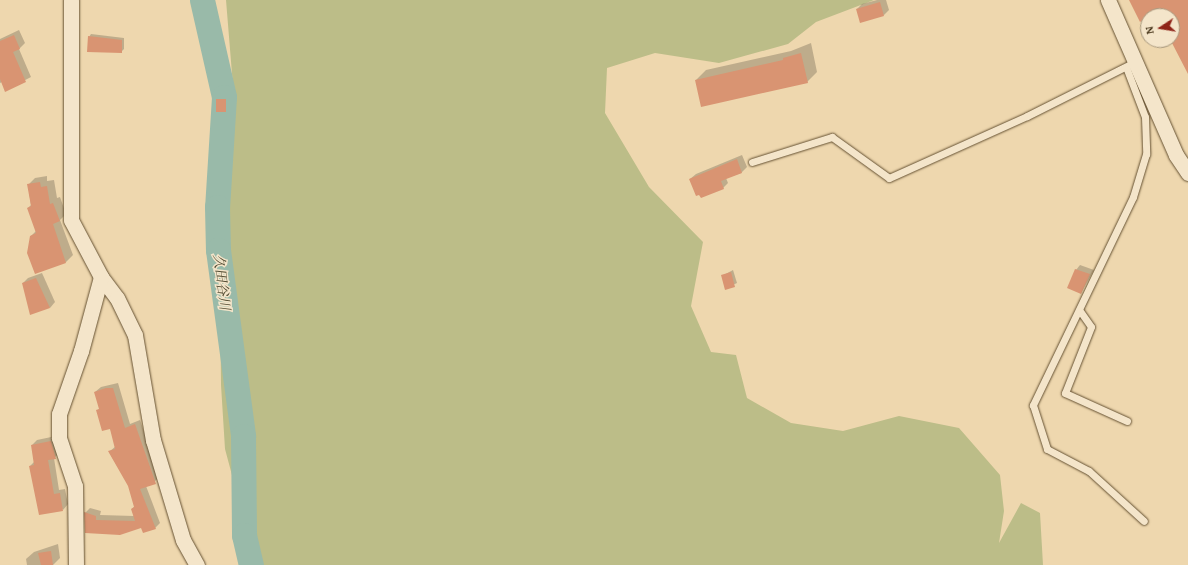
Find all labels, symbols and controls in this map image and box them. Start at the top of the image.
north arrow [1140,8,1180,48]
text: N [1141,25,1158,36]
water label: 久田谷川 [210,253,234,311]

